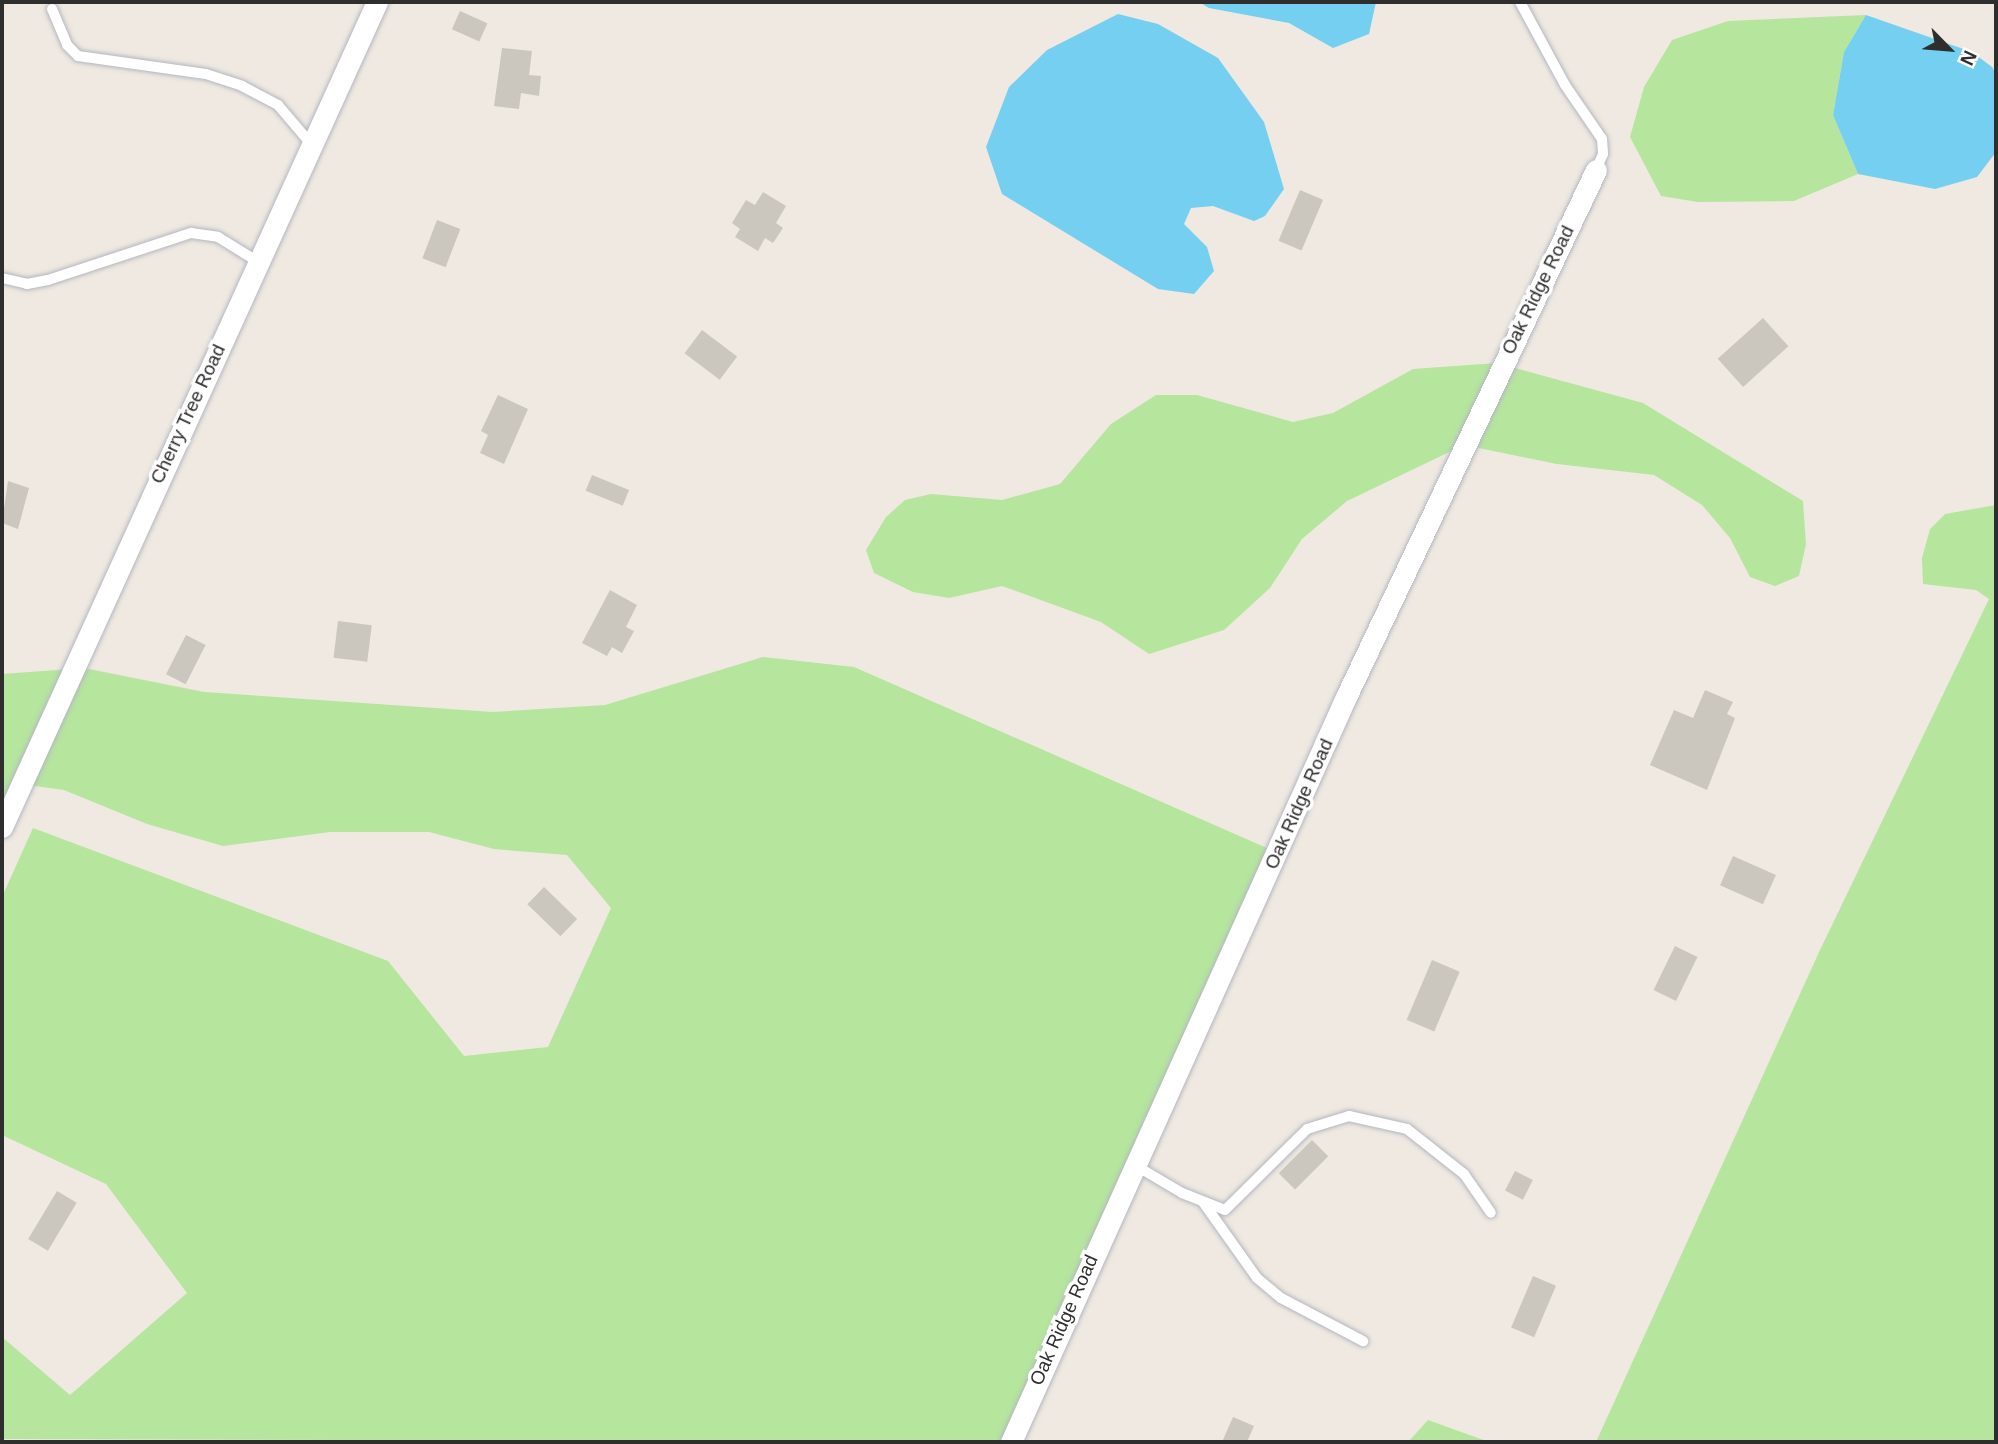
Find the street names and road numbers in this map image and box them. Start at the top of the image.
street label: Oak Ridge Road [1497,222,1579,358]
street label: Cherry Tree Road [146,341,230,487]
street label: Oak Ridge Road [1260,735,1338,873]
street label: Oak Ridge Road [1025,1251,1103,1389]

